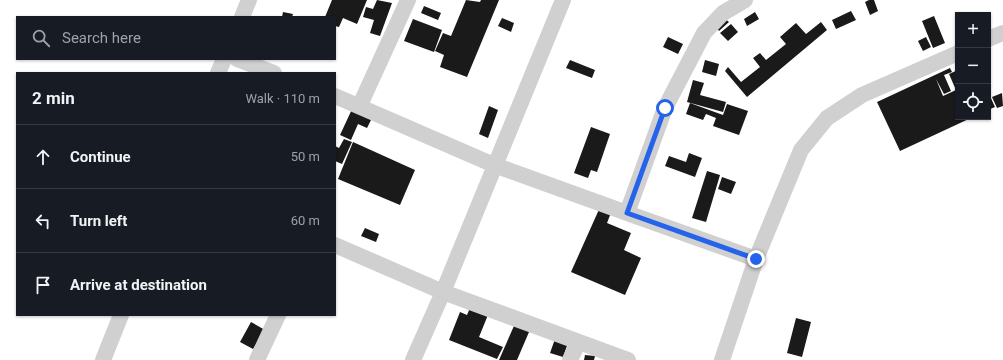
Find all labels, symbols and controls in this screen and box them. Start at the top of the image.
map controls [955,12,991,120]
button: + [955,12,991,48]
search box [16,16,336,60]
icon: search [30,27,52,49]
text: Search here [62,29,141,47]
button: − [955,48,991,84]
button: locate [955,84,991,120]
text: 2 min [32,88,75,108]
text: Walk · 110 m [245,91,320,106]
route start [656,99,674,117]
icon: ahead [32,146,54,168]
text: Continue [70,148,131,166]
text: 50 m [291,149,320,164]
icon: left [32,210,54,232]
text: Turn left [70,212,127,230]
text: 60 m [291,213,320,228]
route end [747,250,765,268]
icon: arrive [32,274,54,296]
text: Arrive at destination [70,276,207,294]

